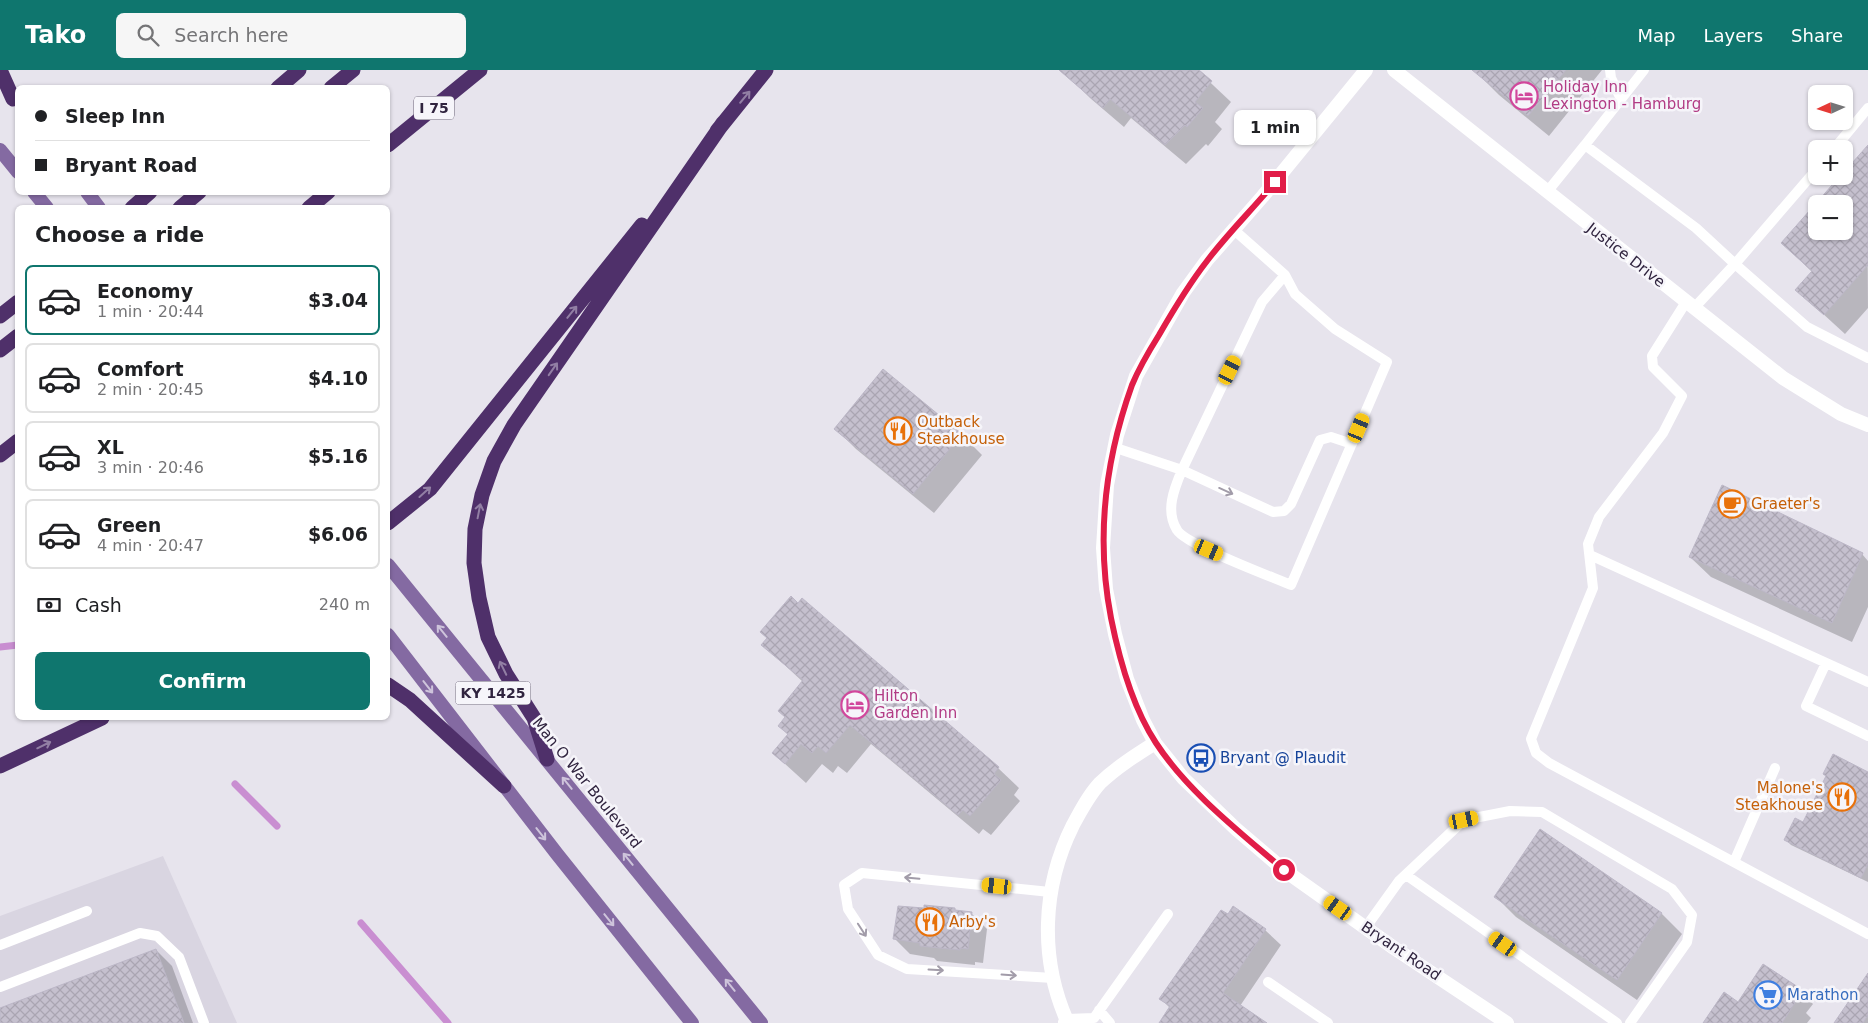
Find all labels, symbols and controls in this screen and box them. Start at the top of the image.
search box [116,13,466,58]
text: Tako [25,21,86,49]
icon: search [134,21,162,49]
text: Search here [174,24,288,46]
text: Map [1637,25,1675,46]
text: Layers [1703,25,1763,46]
text: Share [1791,25,1843,46]
place label: Holiday Inn Lexington - Hamburg [1543,78,1701,113]
hotel icon: Holiday Inn Lexington - Hamburg [1509,81,1539,111]
north arrow [1808,85,1852,130]
map controls [1808,85,1853,240]
one-way arrow [740,91,751,104]
road number: I 75 [414,96,454,119]
text: Sleep Inn [65,105,165,127]
callout: 1 min [1234,109,1316,144]
text: 1 min [1250,118,1300,137]
button: + [1808,140,1853,185]
text: Bryant Road [65,154,197,176]
route end [1264,171,1286,193]
button: − [1808,195,1853,240]
street label: Justice Drive [1583,218,1669,291]
text: Choose a ride [35,222,204,247]
icon: car [37,278,82,323]
text: Economy [97,280,193,302]
text: $3.04 [308,289,368,311]
text: 1 min · 20:44 [97,302,204,321]
one-way arrow [566,306,577,319]
car [1216,353,1243,387]
icon: car [37,356,82,401]
text: Comfort [97,358,184,380]
one-way arrow [548,362,558,376]
text: $4.10 [308,367,368,389]
text: 2 min · 20:45 [97,380,204,399]
car [1346,411,1371,445]
place label: Outback Steakhouse [917,413,1005,448]
restaurant icon: Outback Steakhouse [883,416,913,446]
icon: car [37,434,82,479]
text: XL [97,436,124,458]
text: $5.16 [308,445,368,467]
text: 3 min · 20:46 [97,458,204,477]
one-way arrow [1218,486,1233,496]
one-way arrow [419,487,432,498]
cafe icon: Graeter's [1717,489,1747,519]
place label: Graeter's [1751,495,1821,513]
one-way arrow [474,503,484,519]
icon: car [37,512,82,557]
text: Green [97,514,161,536]
text: $6.06 [308,523,368,545]
text: 4 min · 20:47 [97,536,204,555]
car [1192,537,1225,563]
icon: cash [35,591,63,619]
text: Cash [75,594,122,616]
text: 240 m [319,595,370,614]
one-way arrow [436,624,447,637]
button: Confirm [35,652,370,710]
one-way arrow [498,661,508,676]
one-way arrow [423,680,433,694]
road number: KY 1425 [456,682,530,704]
place label: Hilton Garden Inn [874,687,957,722]
hotel icon: Hilton Garden Inn [840,690,870,720]
street label: Man O War Boulevard [529,714,645,852]
one-way arrow [36,740,51,749]
bus stop icon: Bryant @ Plaudit [1186,743,1216,773]
place label: Bryant @ Plaudit [1220,749,1346,767]
one-way arrow [561,777,572,790]
place label: Malone's Steakhouse [1735,779,1823,814]
restaurant icon: Malone's Steakhouse [1827,782,1857,812]
car [1447,810,1480,830]
one-way arrow [536,827,546,841]
one-way arrow [622,853,633,866]
route start [1273,859,1295,881]
one-way arrow [905,873,921,882]
car [981,877,1012,895]
car [1321,893,1354,923]
restaurant icon: Arby's [915,907,945,937]
one-way arrow [603,913,614,926]
place label: Arby's [949,913,996,931]
street label: Bryant Road [1358,918,1444,984]
one-way arrow [857,922,867,936]
car [1486,929,1519,959]
one-way arrow [928,966,944,975]
one-way arrow [1001,970,1017,980]
one-way arrow [725,979,736,992]
supermarket icon: Marathon [1753,980,1783,1010]
place label: Marathon [1787,986,1859,1004]

